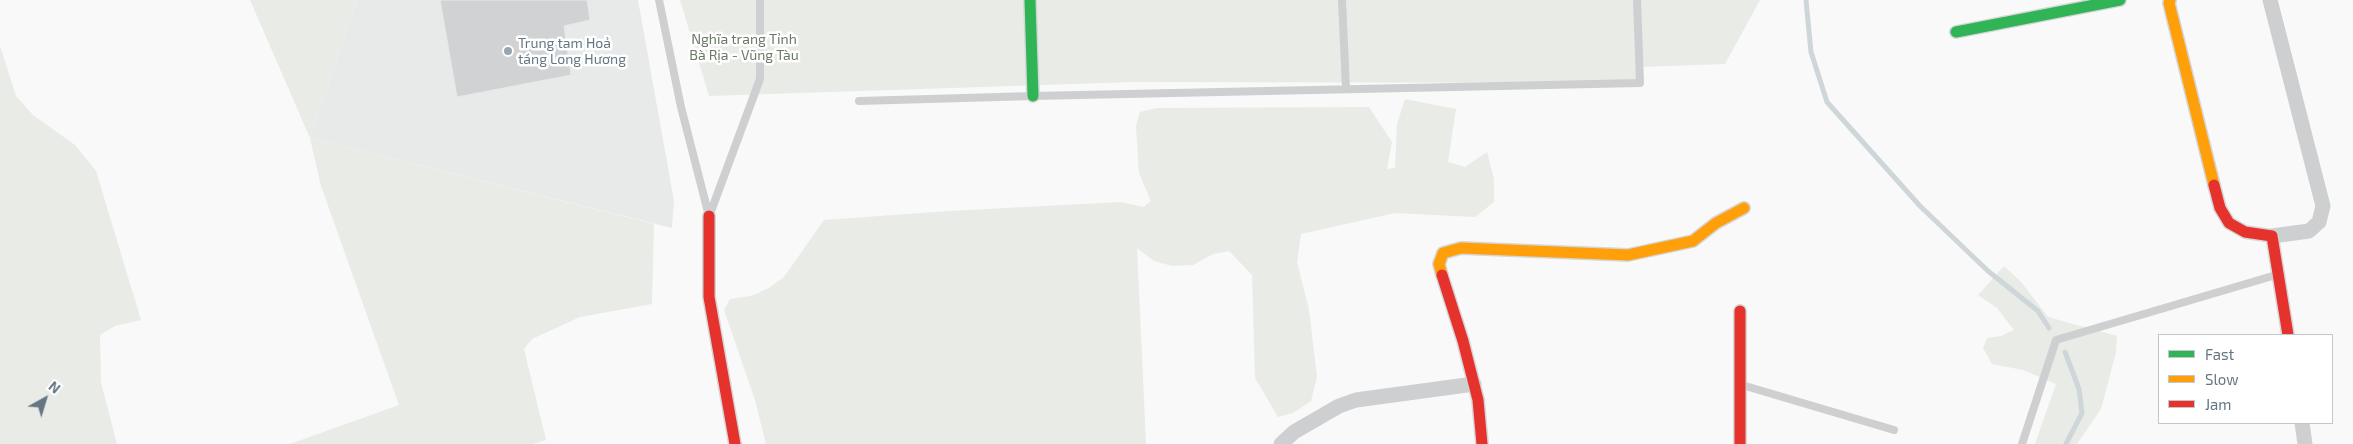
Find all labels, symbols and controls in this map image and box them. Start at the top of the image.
park label: Nghĩa trang Tỉnh Bà Rịa - Vũng Tàu [689,31,799,64]
place label: Trung tam Hoả táng Long Hương [518,35,626,68]
marker: Trung tam Hoả táng Long Hương [502,45,514,57]
legend [2158,334,2333,424]
text: Fast [2205,345,2234,363]
text: Slow [2205,370,2239,388]
north arrow [20,374,70,424]
text: N [45,377,64,397]
text: Jam [2205,395,2231,413]

